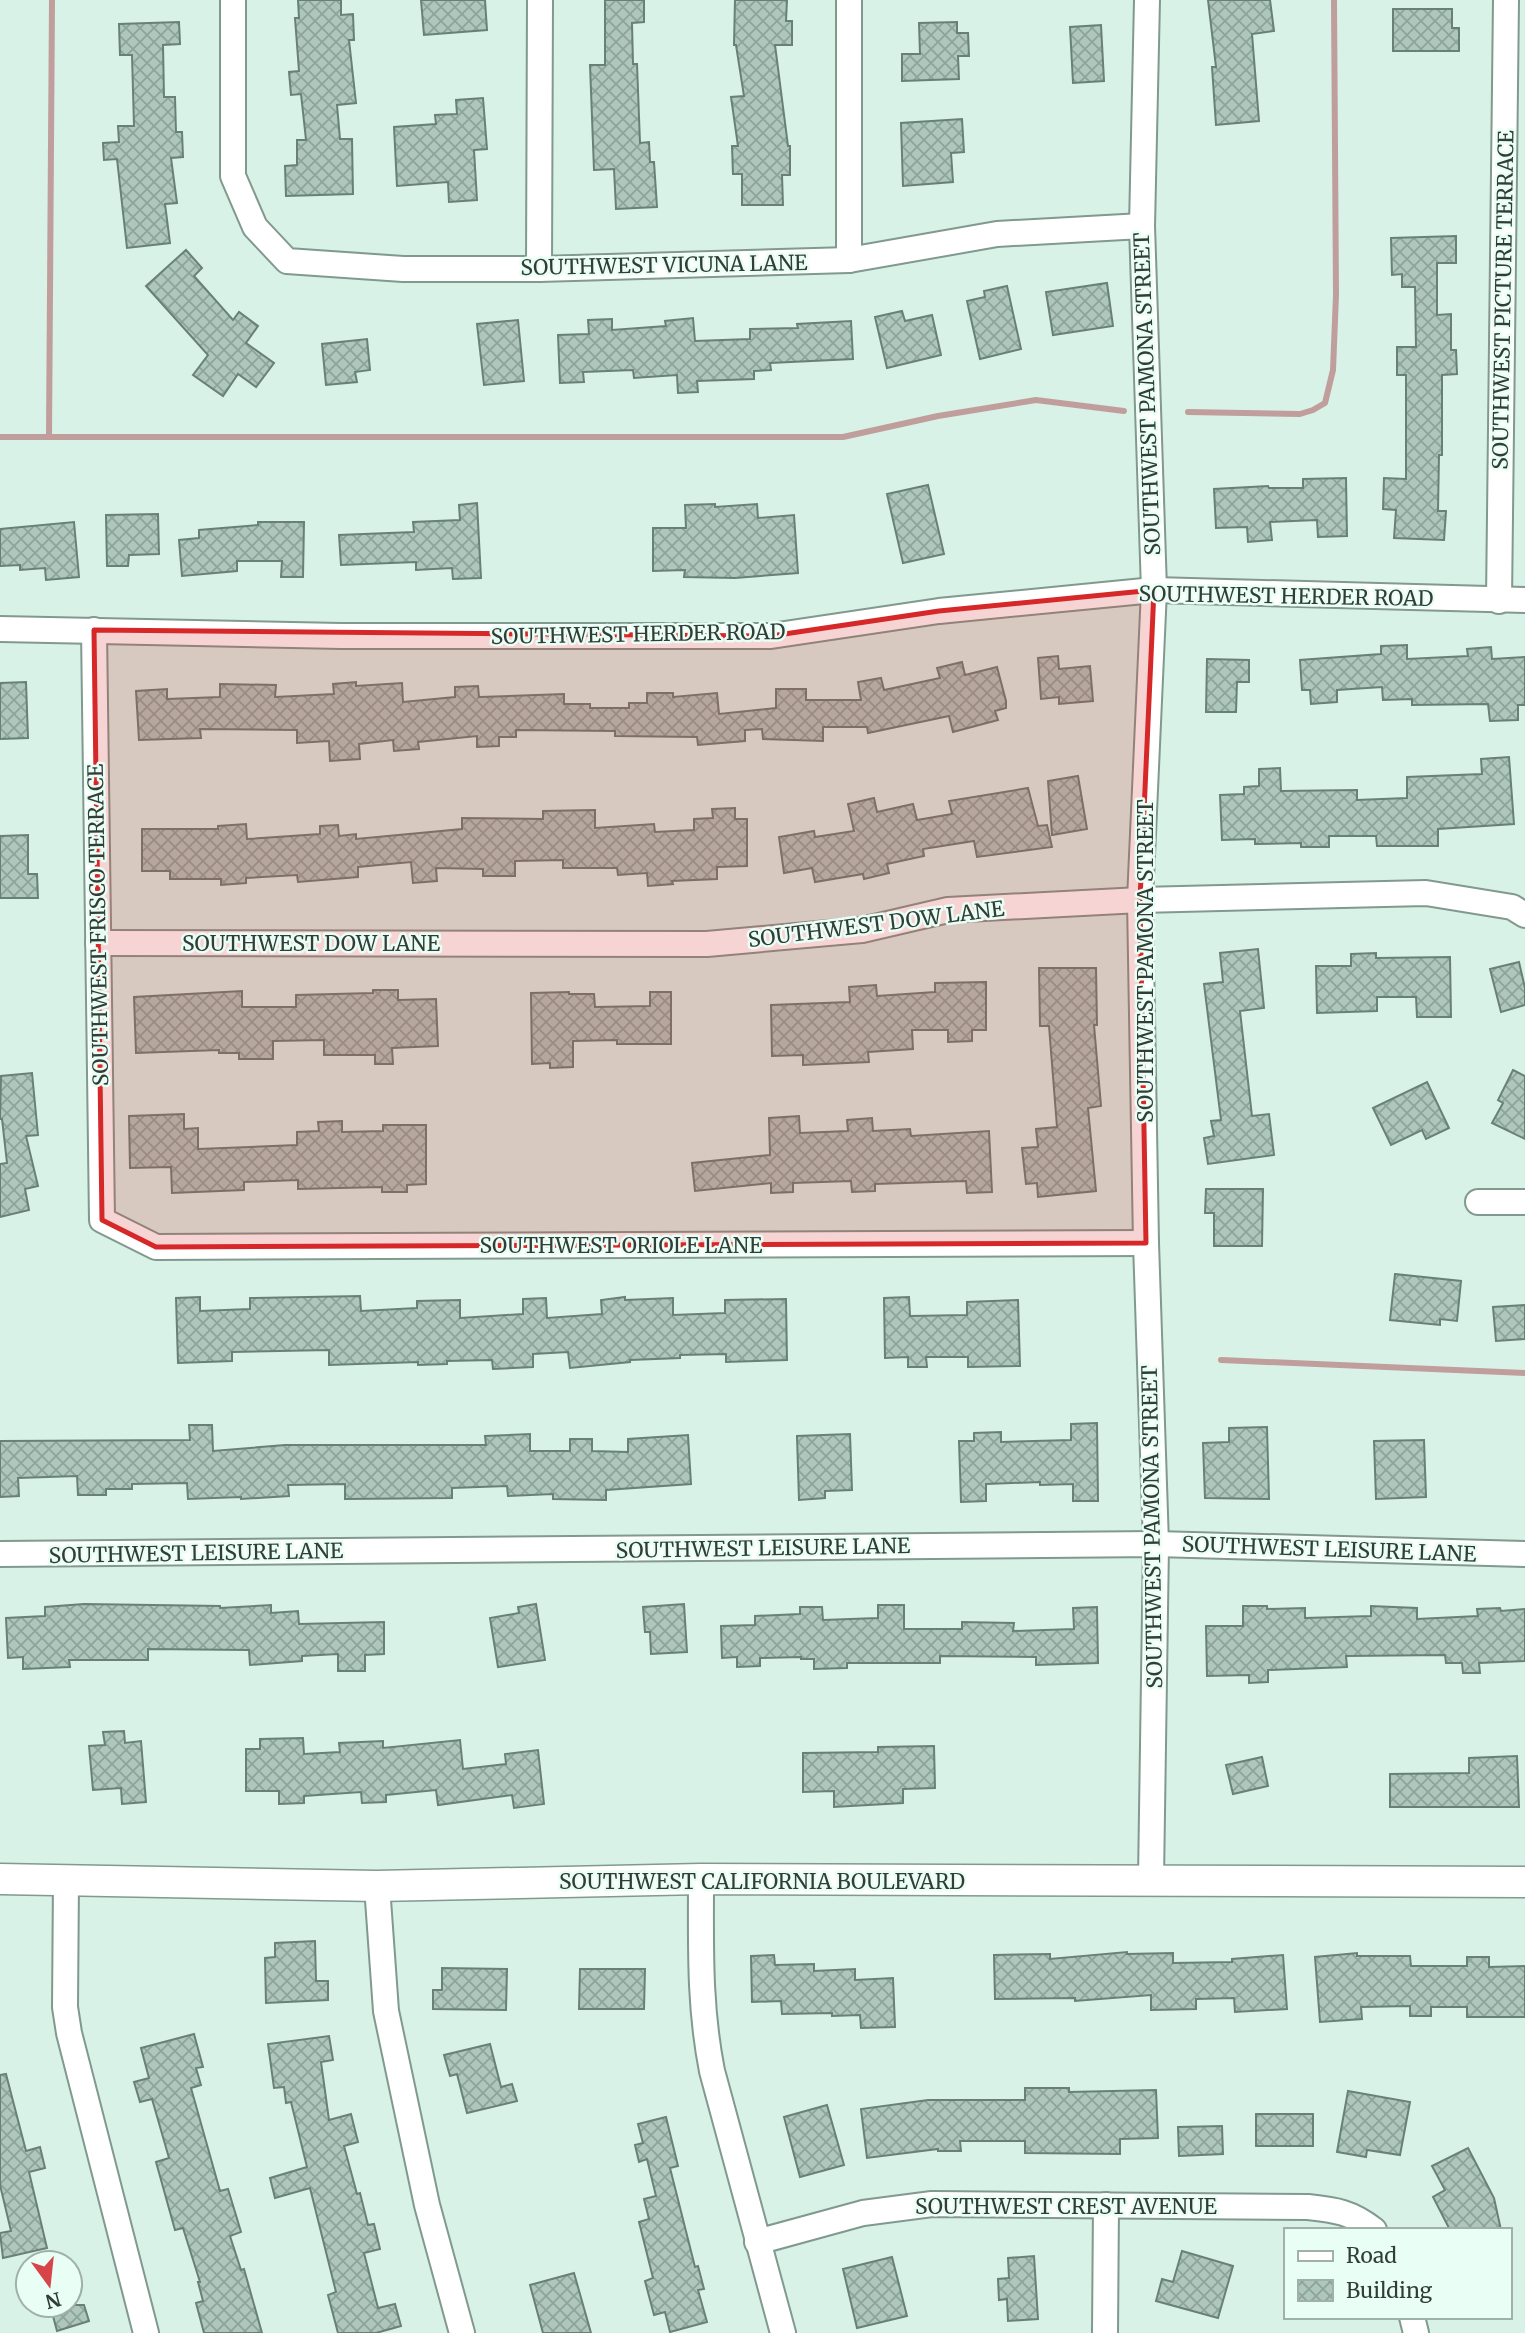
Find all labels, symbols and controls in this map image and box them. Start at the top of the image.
street label: SOUTHWEST PICTURE TERRACE [1487,129,1519,470]
street label: SOUTHWEST PAMONA STREET [1128,232,1166,556]
street label: SOUTHWEST VICUNA LANE [520,249,808,281]
street label: SOUTHWEST HERDER ROAD [1138,580,1434,612]
street label: SOUTHWEST HERDER ROAD [490,618,786,650]
street label: SOUTHWEST FRISCO TERRACE [82,763,114,1086]
street label: SOUTHWEST PAMONA STREET [1132,799,1159,1123]
street label: SOUTHWEST DOW LANE [746,895,1006,953]
street label: SOUTHWEST DOW LANE [182,930,441,957]
street label: SOUTHWEST ORIOLE LANE [480,1232,763,1259]
street label: SOUTHWEST PAMONA STREET [1136,1365,1168,1689]
street label: SOUTHWEST LEISURE LANE [1181,1530,1477,1568]
street label: SOUTHWEST LEISURE LANE [615,1532,911,1564]
street label: SOUTHWEST LEISURE LANE [48,1537,344,1569]
street label: SOUTHWEST CALIFORNIA BOULEVARD [559,1868,965,1895]
street label: SOUTHWEST CREST AVENUE [915,2193,1218,2220]
legend [1284,2228,1511,2319]
text: Road [1346,2242,1397,2269]
north arrow [14,2249,84,2319]
text: Building [1346,2277,1433,2304]
text: N [43,2287,64,2314]

